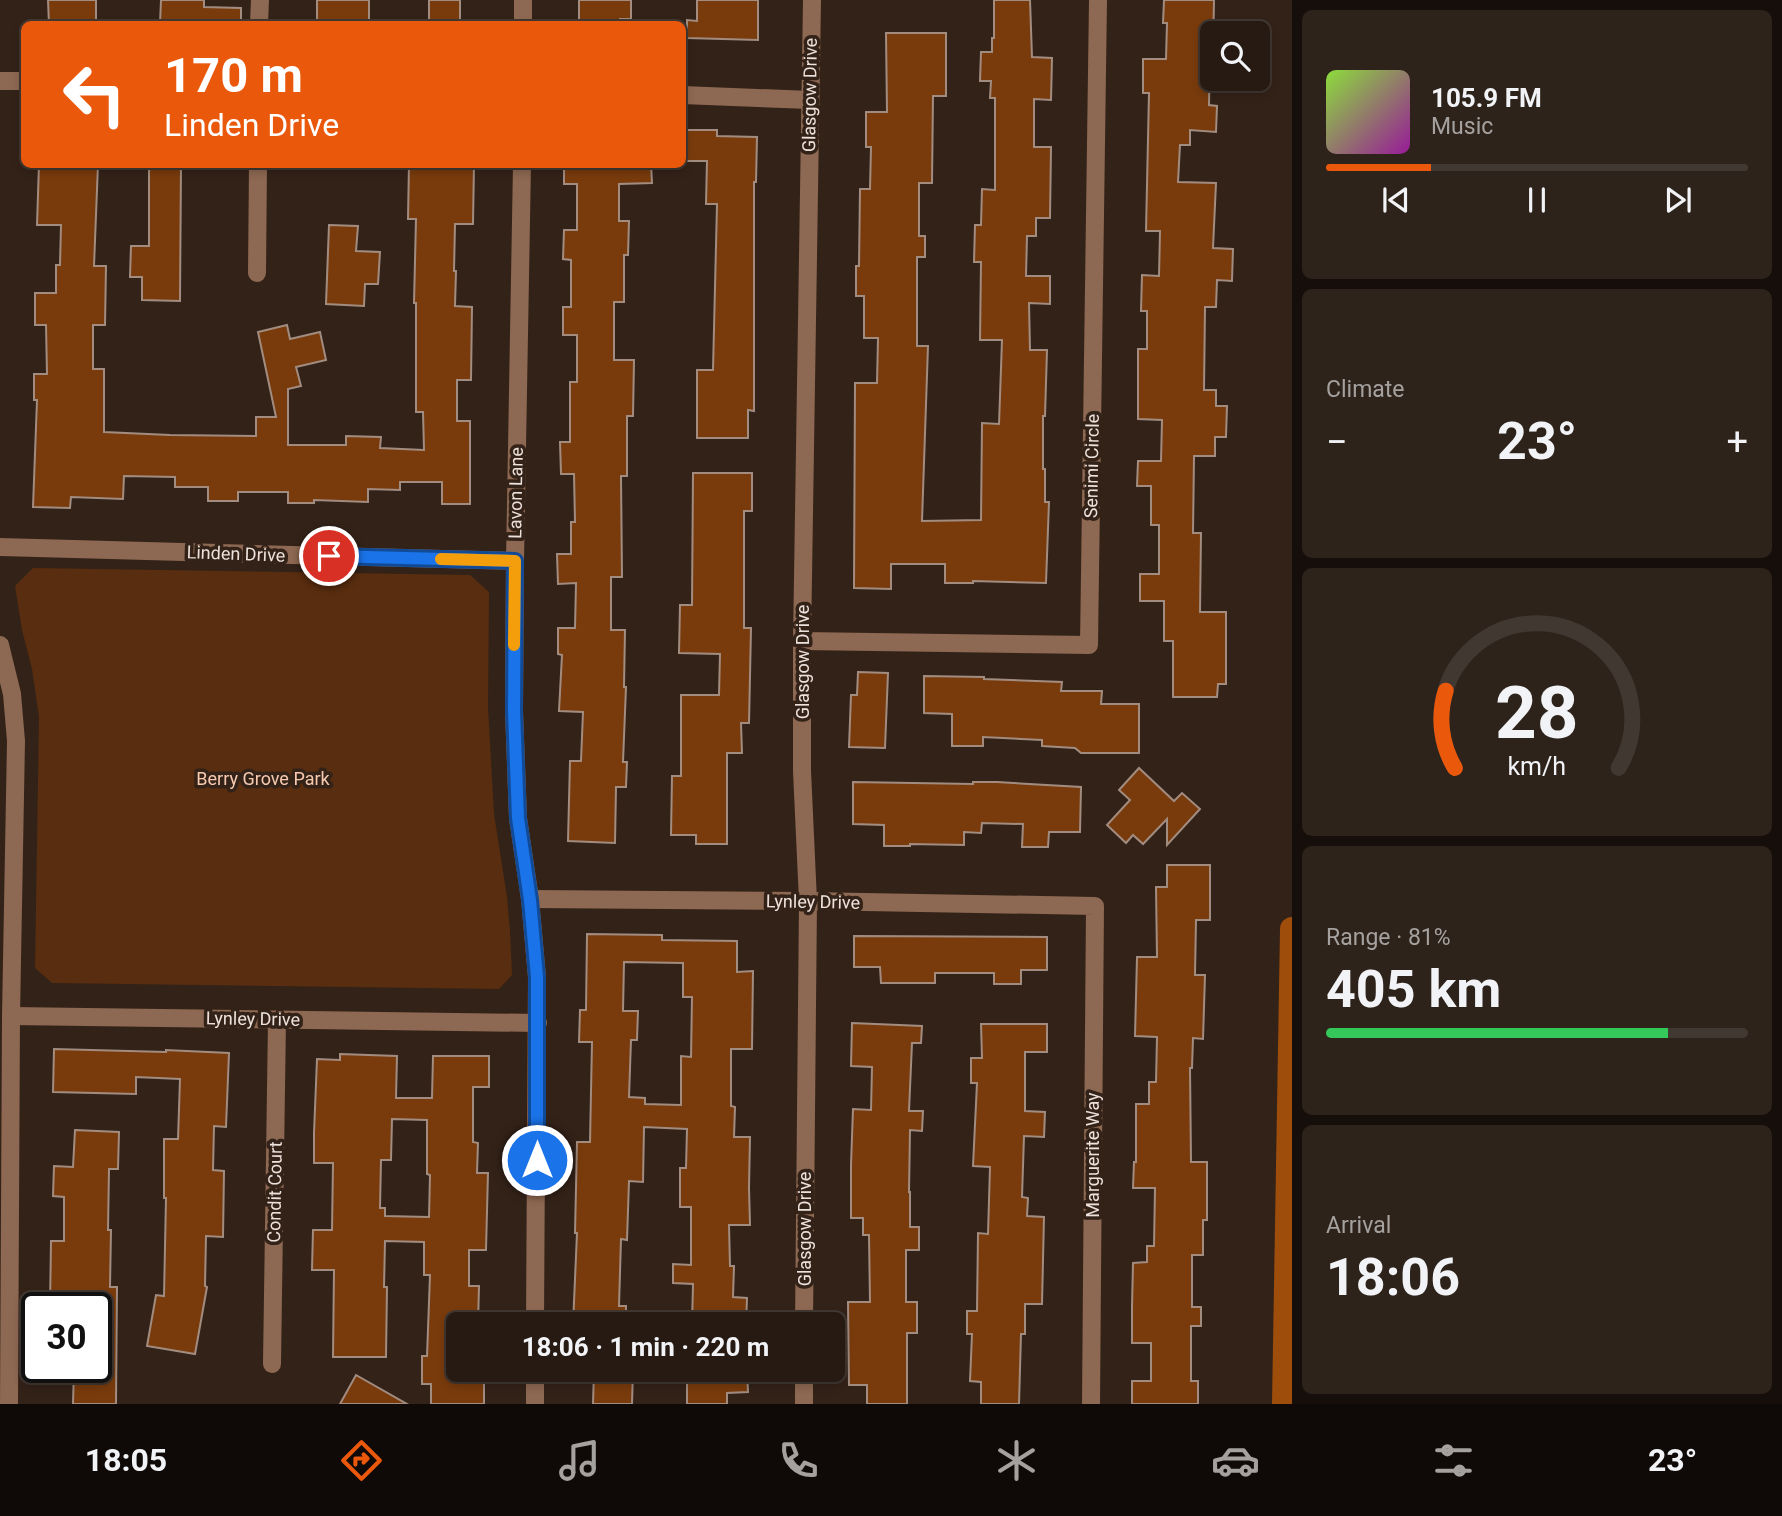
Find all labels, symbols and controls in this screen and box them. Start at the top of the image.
map controls [1200,21,1270,91]
button: search [1200,21,1270,91]
street label: Glasgow Drive [798,38,821,152]
text: 170 m [164,47,303,104]
icon: left [49,49,140,140]
text: 105.9 FM [1431,83,1542,113]
text: Linden Drive [164,106,339,144]
text: Music [1431,113,1493,140]
icon: previous [1377,181,1415,219]
icon: pause [1518,181,1556,219]
icon: next [1659,181,1697,219]
text: Climate [1326,376,1405,403]
text: 23° [1497,411,1577,472]
street label: Senimi Circle [1080,414,1103,518]
text: − [1326,420,1348,464]
text: + [1726,420,1748,464]
street label: Lavon Lane [504,447,527,539]
pin [299,526,359,586]
icon: arrive [310,537,348,575]
street label: Linden Drive [186,541,286,566]
street label: Glasgow Drive [792,605,813,719]
text: 28 [1495,670,1579,756]
text: km/h [1508,752,1566,781]
park label: Berry Grove Park [196,768,331,789]
street label: Lynley Drive [766,890,860,913]
text: Range · 81% [1326,924,1451,951]
text: 405 km [1326,959,1501,1020]
street label: Lynley Drive [206,1007,300,1030]
street label: Marguerite Way [1082,1092,1103,1218]
position arrow [500,1123,574,1197]
street label: Condit Court [263,1141,286,1243]
street label: Glasgow Drive [794,1172,815,1286]
text: Arrival [1326,1212,1391,1239]
text: 18:06 [1326,1247,1460,1308]
speed limit sign: 30 [21,1292,112,1383]
text: 18:06 · 1 min · 220 m [522,1332,769,1362]
icon: directions [337,1436,386,1485]
icon: music [555,1436,604,1485]
icon: phone [774,1436,823,1485]
icon: climate [992,1436,1041,1485]
icon: car [1211,1436,1260,1485]
icon: filters [1429,1436,1478,1485]
text: 18:05 [85,1441,167,1479]
text: 23° [1648,1441,1697,1479]

